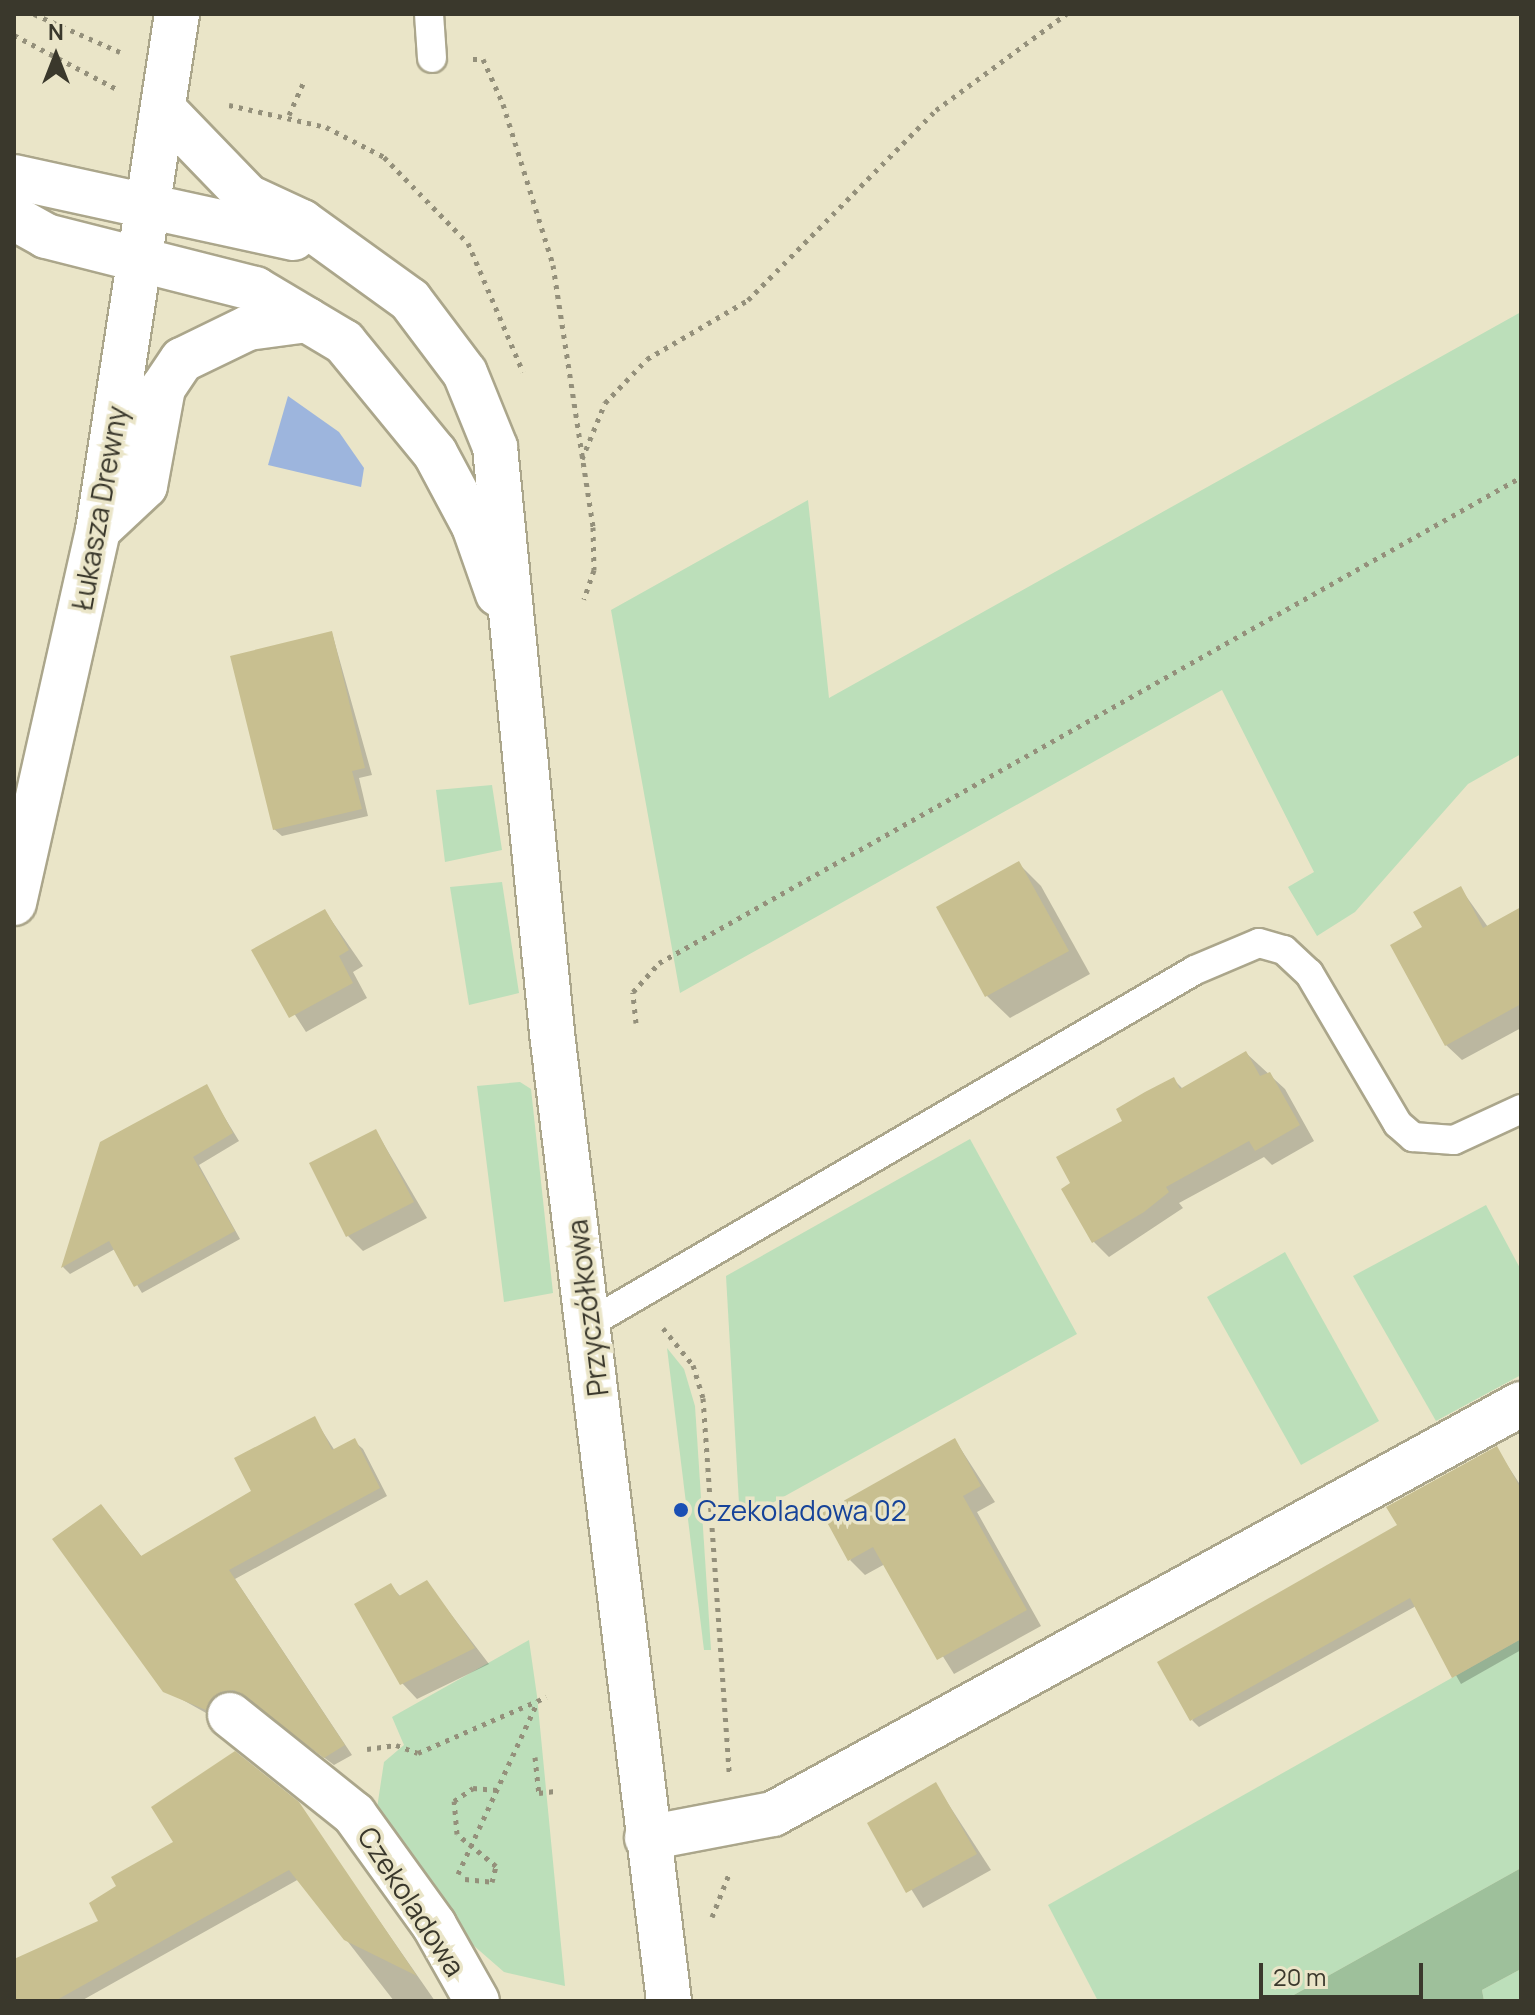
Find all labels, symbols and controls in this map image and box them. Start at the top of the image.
north arrow [16,16,96,96]
text: N [48,17,64,47]
street label: Łukasza Drewny [64,403,134,613]
street label: Przyczółkowa [559,1218,615,1398]
place label: Czekoladowa 02 [697,1493,907,1527]
marker: Czekoladowa 02 [672,1501,690,1519]
street label: Czekoladowa [351,1820,473,1982]
scale bar [1263,1947,1427,1997]
text: 20 m [1273,1960,1326,1993]

